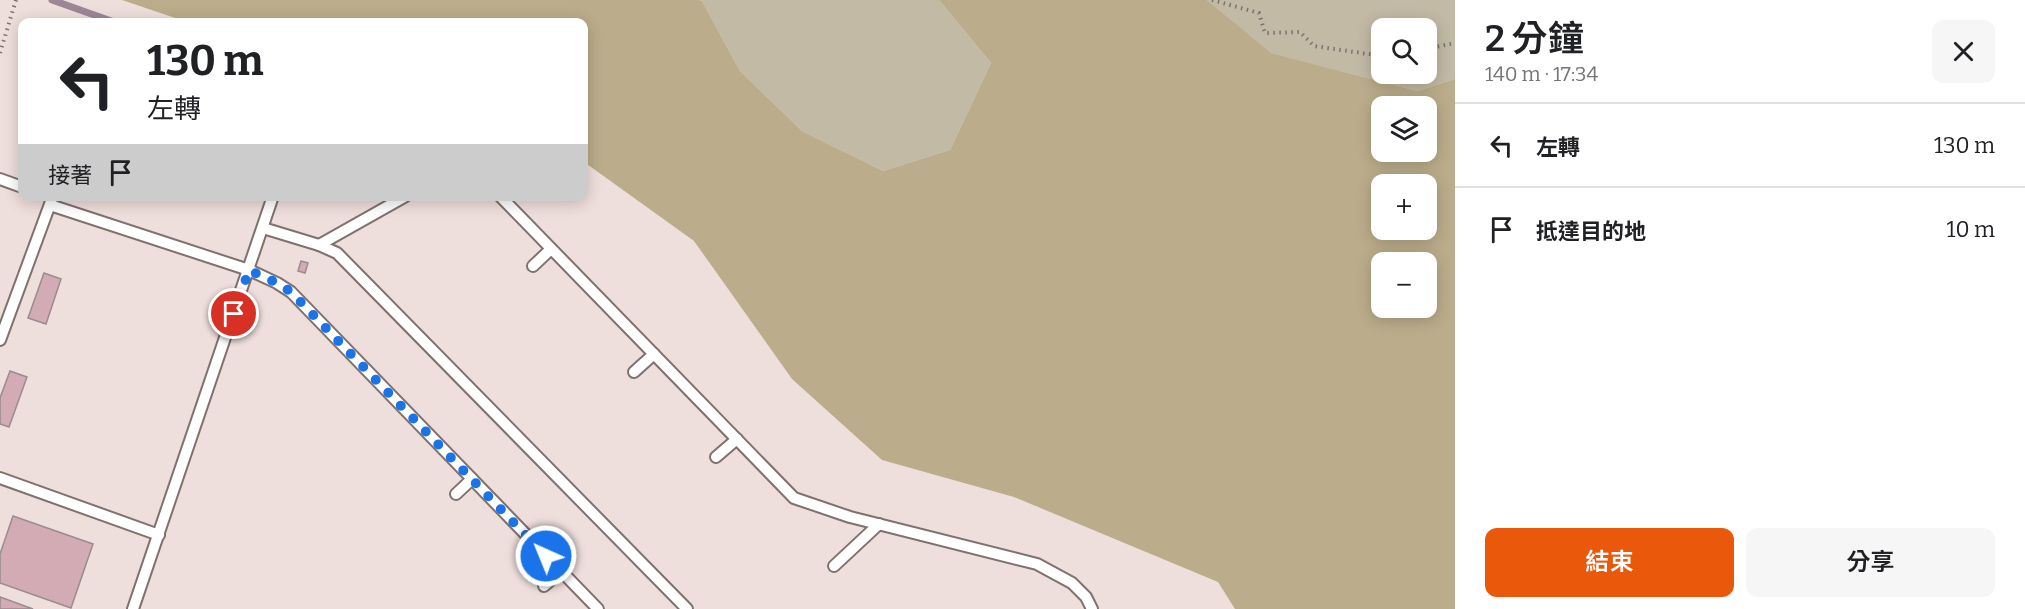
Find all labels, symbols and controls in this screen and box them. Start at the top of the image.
text: 2 分鐘 [1485,17,1584,61]
map controls [1371,18,1437,318]
button: search [1371,18,1437,84]
button: close [1932,20,1995,83]
text: 130 m [147,36,264,86]
icon: left [48,42,126,120]
text: 140 m · 17:34 [1485,62,1598,86]
text: 左轉 [147,93,201,125]
button: layers [1371,96,1437,162]
icon: left [1485,129,1518,162]
text: 130 m [1934,132,1995,159]
text: 左轉 [1536,134,1580,161]
icon: arrive [104,156,137,189]
text: 接著 [48,162,92,189]
button: + [1371,174,1437,240]
icon: arrive [1485,213,1518,246]
text: 10 m [1947,216,1995,243]
text: 抵達目的地 [1536,218,1646,245]
button: − [1371,252,1437,318]
pin [208,288,259,339]
icon: arrive [217,297,250,330]
position arrow [514,524,578,588]
button: 結束 [1485,528,1734,597]
button: 分享 [1746,528,1995,597]

